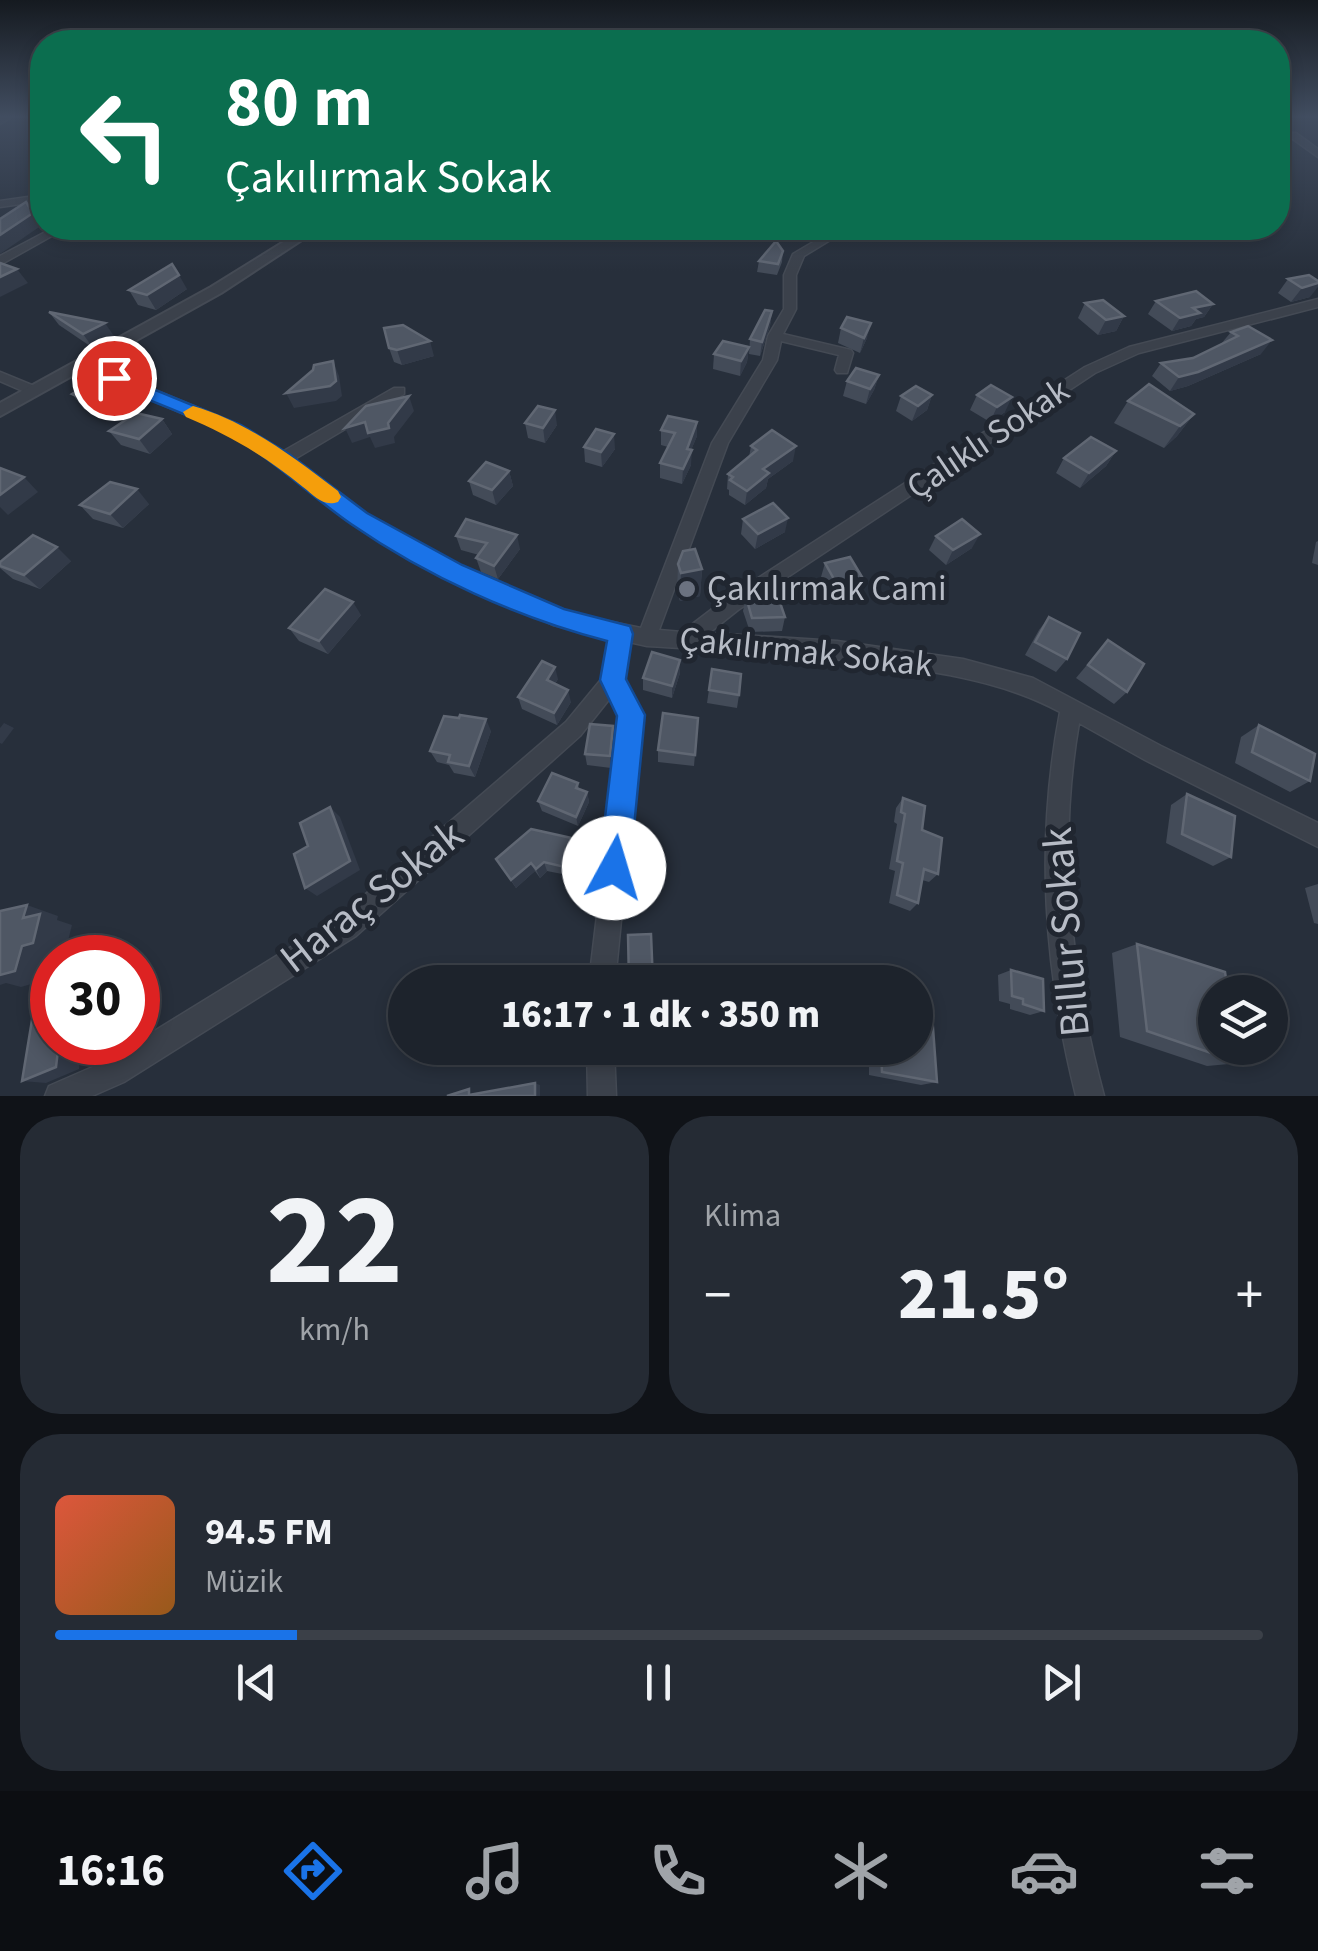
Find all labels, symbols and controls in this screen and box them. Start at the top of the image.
text: 80 m [225,53,373,153]
icon: left [60,70,190,200]
text: Çakılırmak Sokak [225,146,551,210]
pin [72,336,157,421]
icon: arrive [87,351,142,406]
street label: Çalıklı Sokak [897,366,1080,512]
place label: Çakılırmak Cami [707,564,947,614]
marker: Çakılırmak Cami [676,578,698,600]
street label: Çakılırmak Sokak [677,614,936,690]
street label: Haraç Sokak [267,806,477,988]
position arrow [562,816,666,920]
street label: Billur Sokak [1028,825,1106,1039]
speed limit sign: 30 [30,935,160,1065]
map controls [1198,975,1288,1065]
button: layers [1198,975,1288,1065]
text: 16:17 · 1 dk · 350 m [501,988,820,1042]
text: 22 [266,1149,403,1334]
text: Klima [704,1193,781,1239]
text: 21.5° [898,1241,1069,1348]
text: − [704,1257,731,1335]
text: + [1236,1257,1263,1335]
text: km/h [299,1307,370,1353]
text: 94.5 FM [205,1505,333,1559]
text: Müzik [205,1559,283,1605]
icon: previous [229,1655,284,1710]
icon: pause [631,1655,686,1710]
icon: next [1034,1655,1089,1710]
icon: directions [278,1836,348,1906]
icon: music [460,1836,530,1906]
icon: phone [643,1836,713,1906]
icon: climate [826,1836,896,1906]
icon: car [1009,1836,1079,1906]
icon: filters [1192,1836,1262,1906]
text: 16:16 [56,1839,165,1903]

